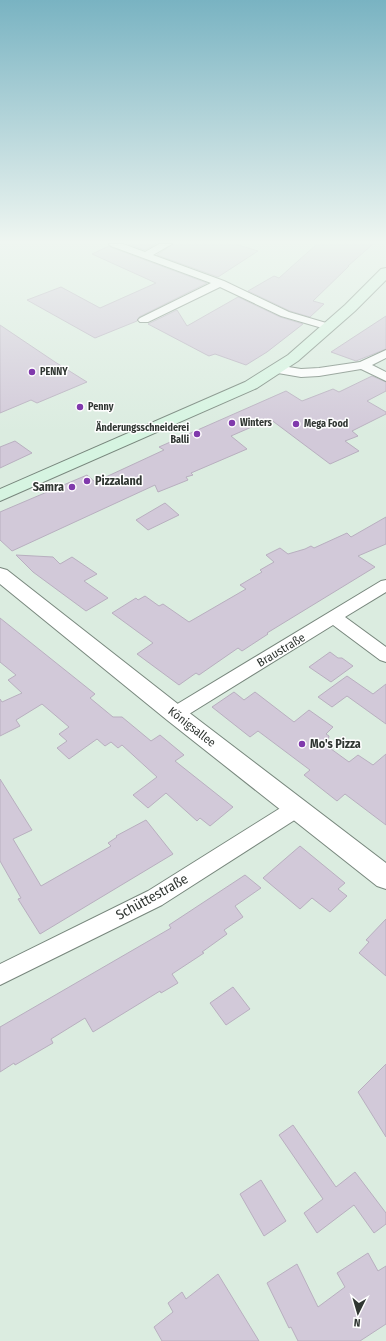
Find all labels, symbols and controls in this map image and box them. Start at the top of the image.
place label: PENNY [40,366,68,378]
marker: PENNY [27,367,37,377]
place label: Penny [88,401,114,413]
marker: Penny [75,402,85,412]
place label: Winters [240,417,273,429]
marker: Winters [227,418,237,428]
place label: Mega Food [304,418,348,430]
marker: Mega Food [291,419,301,429]
place label: Änderungsschneiderei Balli [95,421,189,446]
marker: Änderungsschneiderei Balli [192,429,202,439]
place label: Pizzaland [95,474,142,488]
marker: Pizzaland [82,476,92,486]
place label: Samra [33,480,64,494]
marker: Samra [67,482,77,492]
street label: Braustraße [254,630,308,670]
street label: Königsallee [165,704,219,750]
place label: Mo's Pizza [310,737,361,751]
marker: Mo's Pizza [297,739,307,749]
street label: Schüttestraße [113,870,191,924]
north arrow [338,1293,378,1333]
text: N [353,1316,361,1329]

